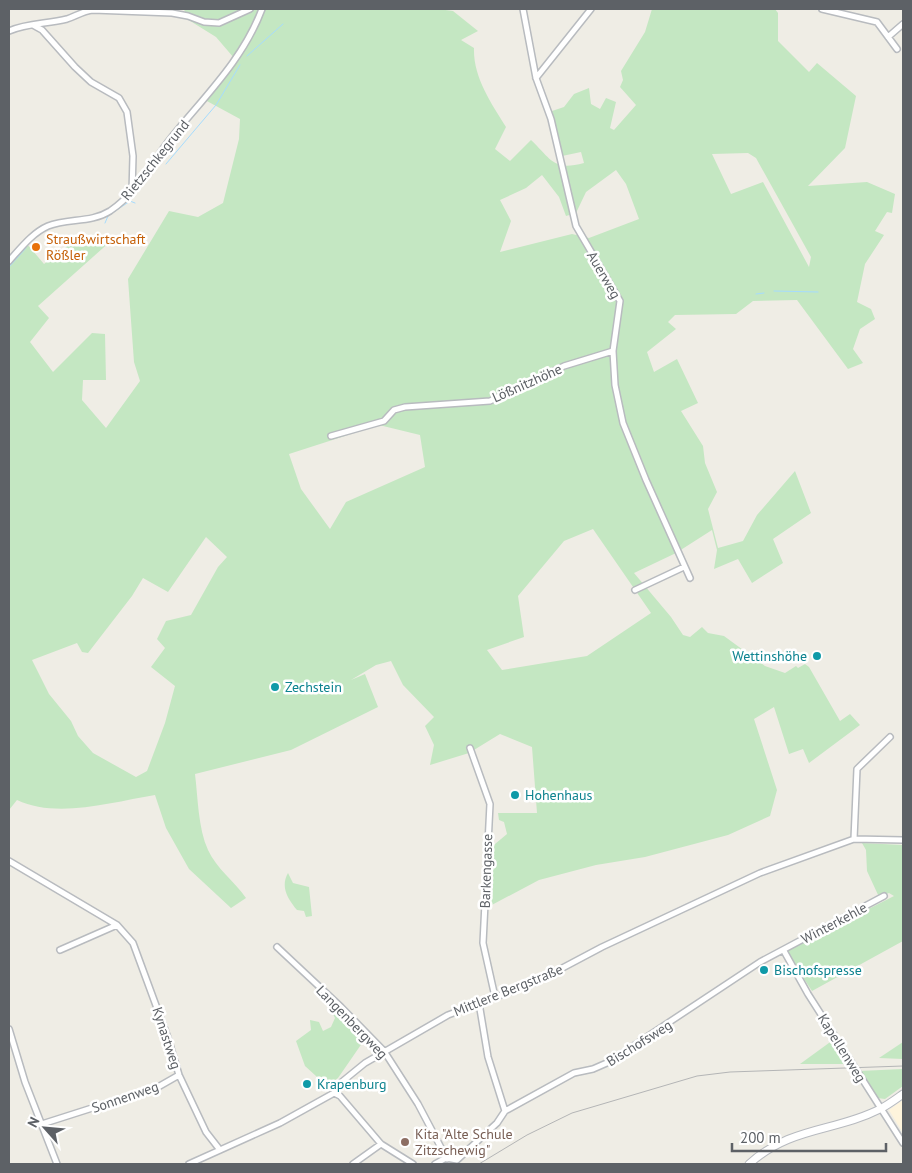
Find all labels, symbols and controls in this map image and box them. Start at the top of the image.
street label: Rietzschkegrund [117,116,193,204]
place label: Straußwirtschaft Rößler [46,230,146,264]
marker: Straußwirtschaft Rößler [30,241,42,253]
street label: Auerweg [583,248,625,302]
street label: Lößnitzhöhe [489,360,565,406]
place label: Wettinshöhe [732,647,807,665]
marker: Wettinshöhe [811,650,823,662]
place label: Zechstein [285,678,342,696]
marker: Zechstein [269,681,281,693]
place label: Hohenhaus [525,786,592,804]
marker: Hohenhaus [509,789,521,801]
street label: Barkengasse [476,833,496,909]
street label: Winterkehle [798,898,870,948]
street label: Mittlere Bergstraße [451,960,565,1020]
place label: Bischofspresse [774,961,862,979]
marker: Bischofspresse [758,964,770,976]
street label: Langenbergweg [312,981,392,1063]
street label: Kynastweg [149,1005,185,1071]
street label: Kapellenweg [814,1010,870,1086]
street label: Bischofsweg [603,1016,675,1070]
place label: Krapenburg [317,1075,387,1093]
street label: Sonnenweg [89,1077,161,1117]
marker: Krapenburg [301,1078,313,1090]
north arrow [20,1103,70,1153]
text: N [23,1114,44,1130]
scale bar [732,1120,886,1152]
place label: Kita "Alte Schule Zitzschewig" [415,1125,513,1159]
text: 200 m [740,1128,781,1147]
marker: Kita "Alte Schule Zitzschewig" [399,1136,411,1148]

